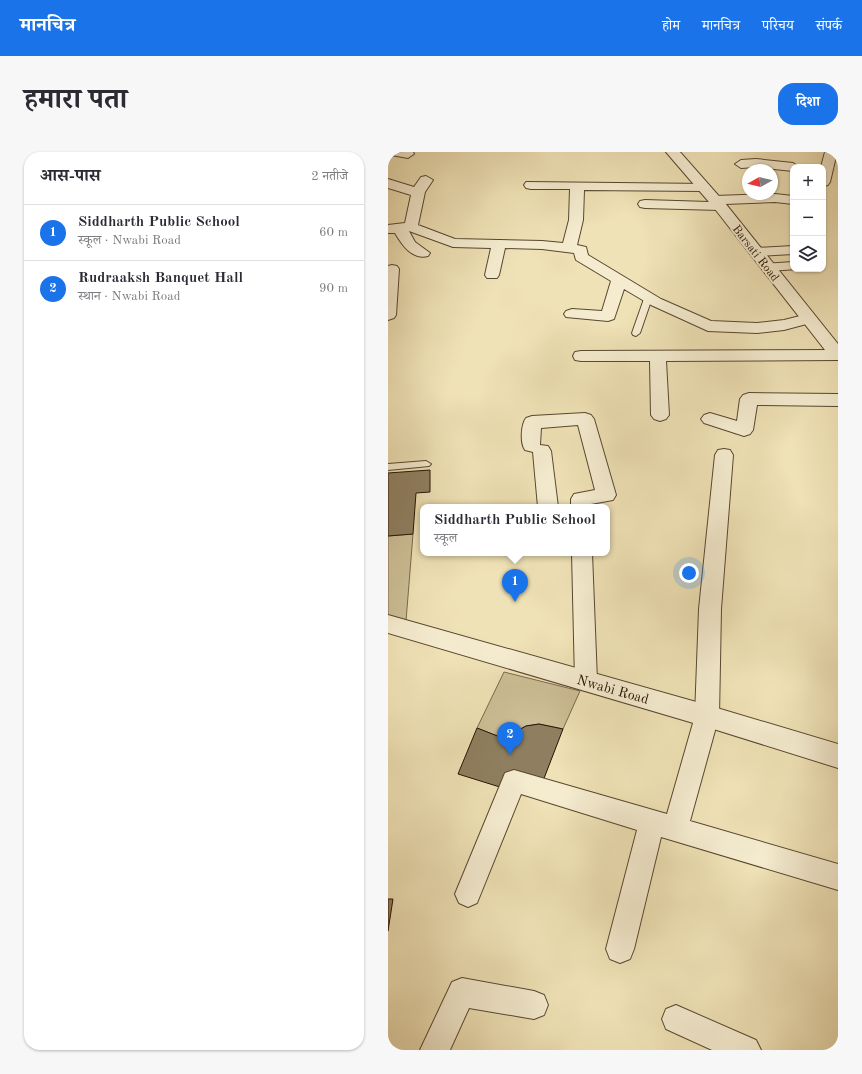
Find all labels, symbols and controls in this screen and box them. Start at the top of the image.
text: मानचित्र [20,17,75,36]
text: होम [662,19,680,33]
text: मानचित्र [702,19,740,33]
text: परिचय [762,19,794,33]
text: संपर्क [816,19,842,33]
button: दिशा [778,83,838,125]
text: हमारा पता [24,87,127,115]
north arrow [742,164,778,200]
map controls [790,164,826,272]
button: + [790,164,826,200]
text: आस-पास [40,168,100,185]
text: 2 नतीजे [311,170,348,183]
button: − [790,200,826,236]
text: Siddharth Public School [78,215,240,230]
street label: Barsati Road [730,223,781,284]
text: 1 [49,226,57,239]
text: 60 m [319,226,348,239]
text: स्कूल · Nwabi Road [78,234,181,247]
button: layers [790,236,826,272]
text: Rudraaksh Banquet Hall [78,271,243,286]
text: 2 [49,282,57,295]
text: 90 m [319,282,348,295]
text: स्थान · Nwabi Road [78,290,181,303]
popup [420,504,610,556]
text: Siddharth Public School [434,513,596,528]
text: स्कूल [434,532,457,545]
your location [679,563,699,583]
pin: 1 [502,569,528,602]
street label: Nwabi Road [575,673,650,707]
pin: 2 [497,722,523,755]

